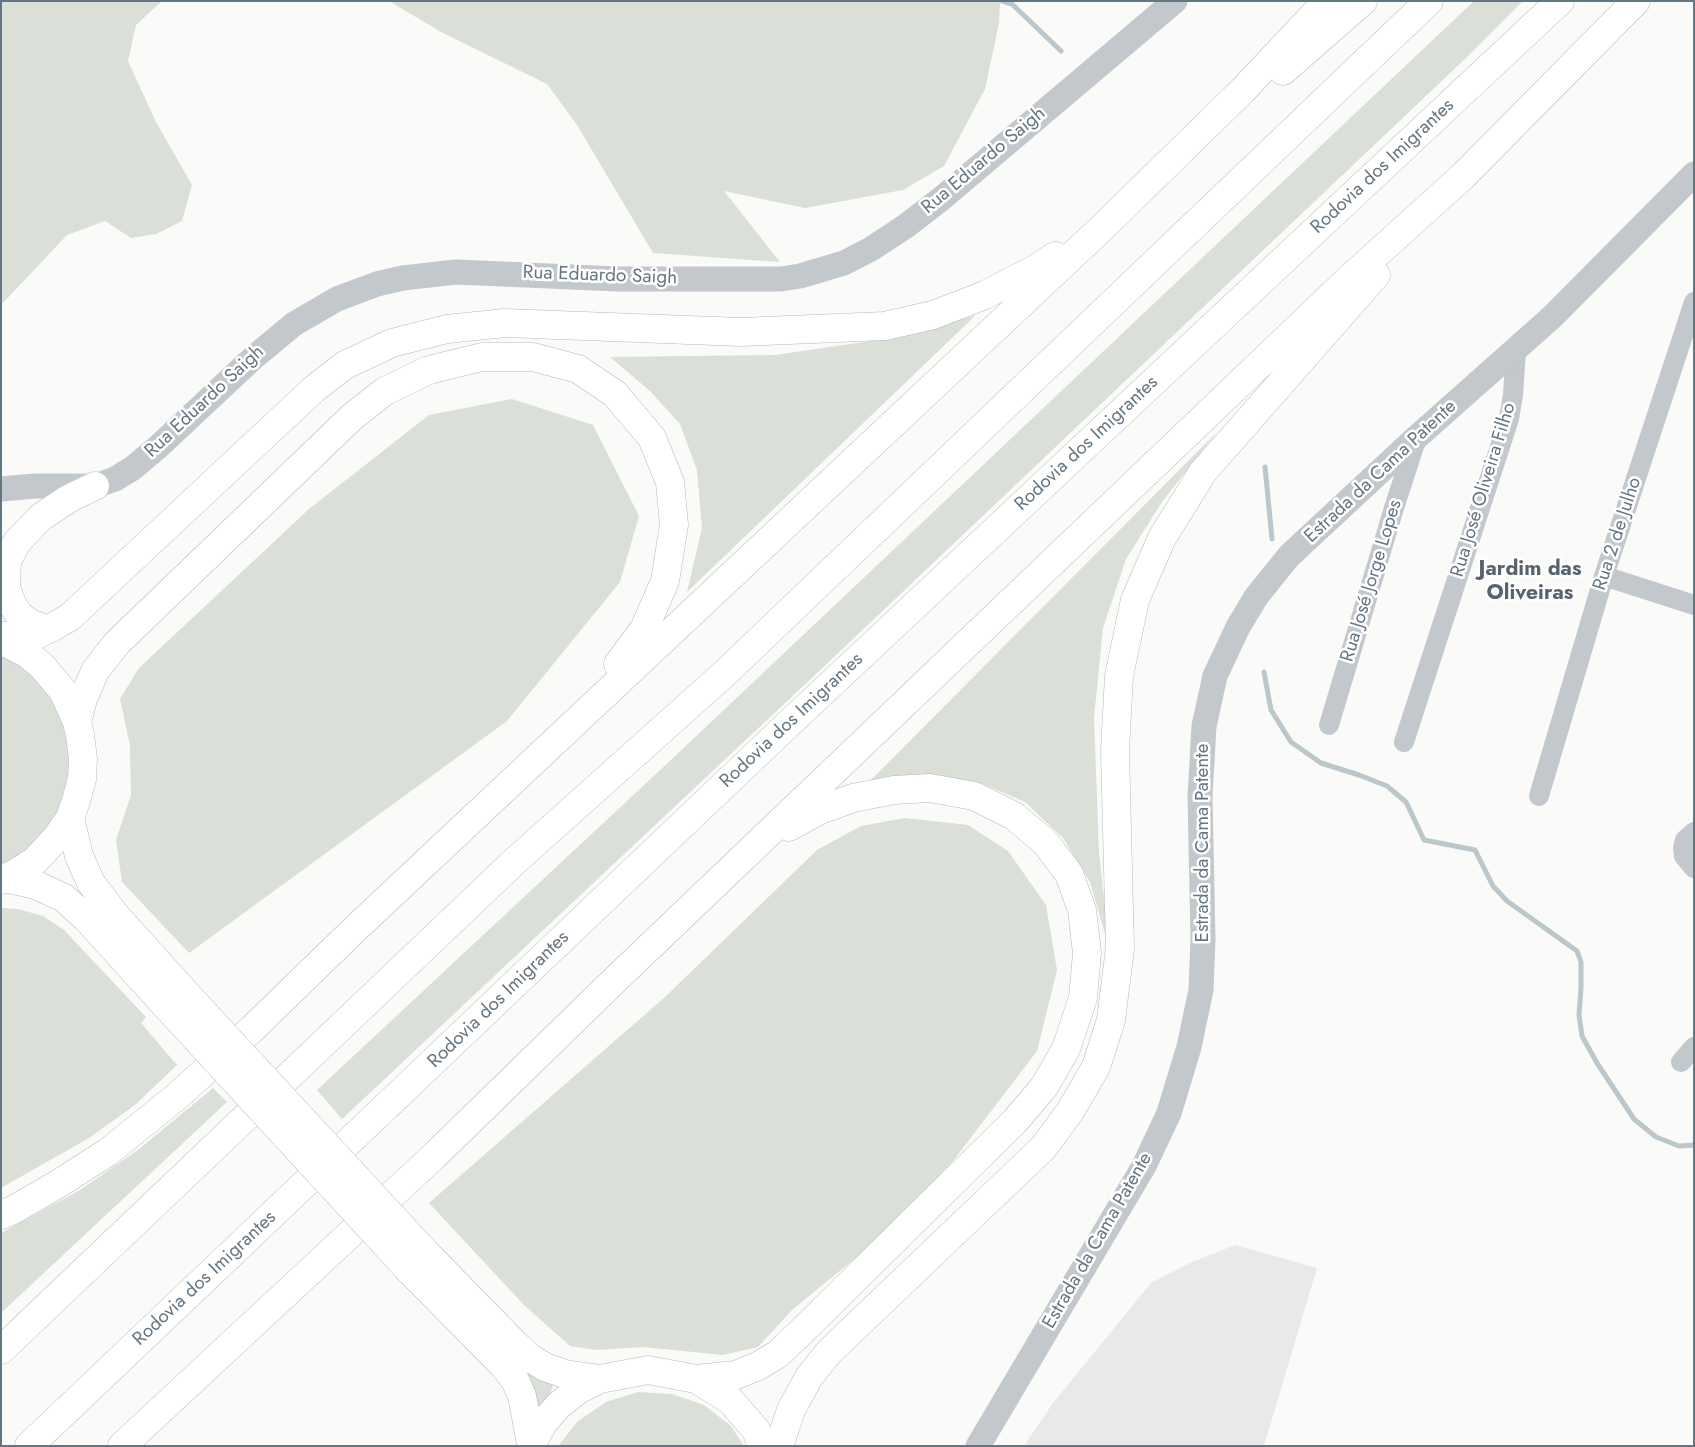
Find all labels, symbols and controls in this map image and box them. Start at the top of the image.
street label: Rodovia dos Imigrantes [1307,95,1459,239]
street label: Rua Eduardo Saigh [917,103,1051,219]
street label: Rua Eduardo Saigh [522,262,678,290]
street label: Rua Eduardo Saigh [141,341,269,463]
street label: Rodovia dos Imigrantes [1011,372,1163,516]
street label: Estrada da Cama Patente [1300,396,1462,548]
street label: Rua José Oliveira Filho [1447,400,1521,580]
street label: Rua 2 de Julho [1589,475,1647,593]
street label: Rua José Jorge Lopes [1337,497,1407,665]
district label: Jardim das Oliveiras [1478,557,1582,607]
street label: Rodovia dos Imigrantes [716,649,868,793]
street label: Estrada da Cama Patente [1192,743,1214,943]
street label: Rodovia dos Imigrantes [424,927,574,1073]
street label: Estrada da Cama Patente [1038,1149,1158,1333]
street label: Rodovia dos Imigrantes [129,1207,281,1351]

